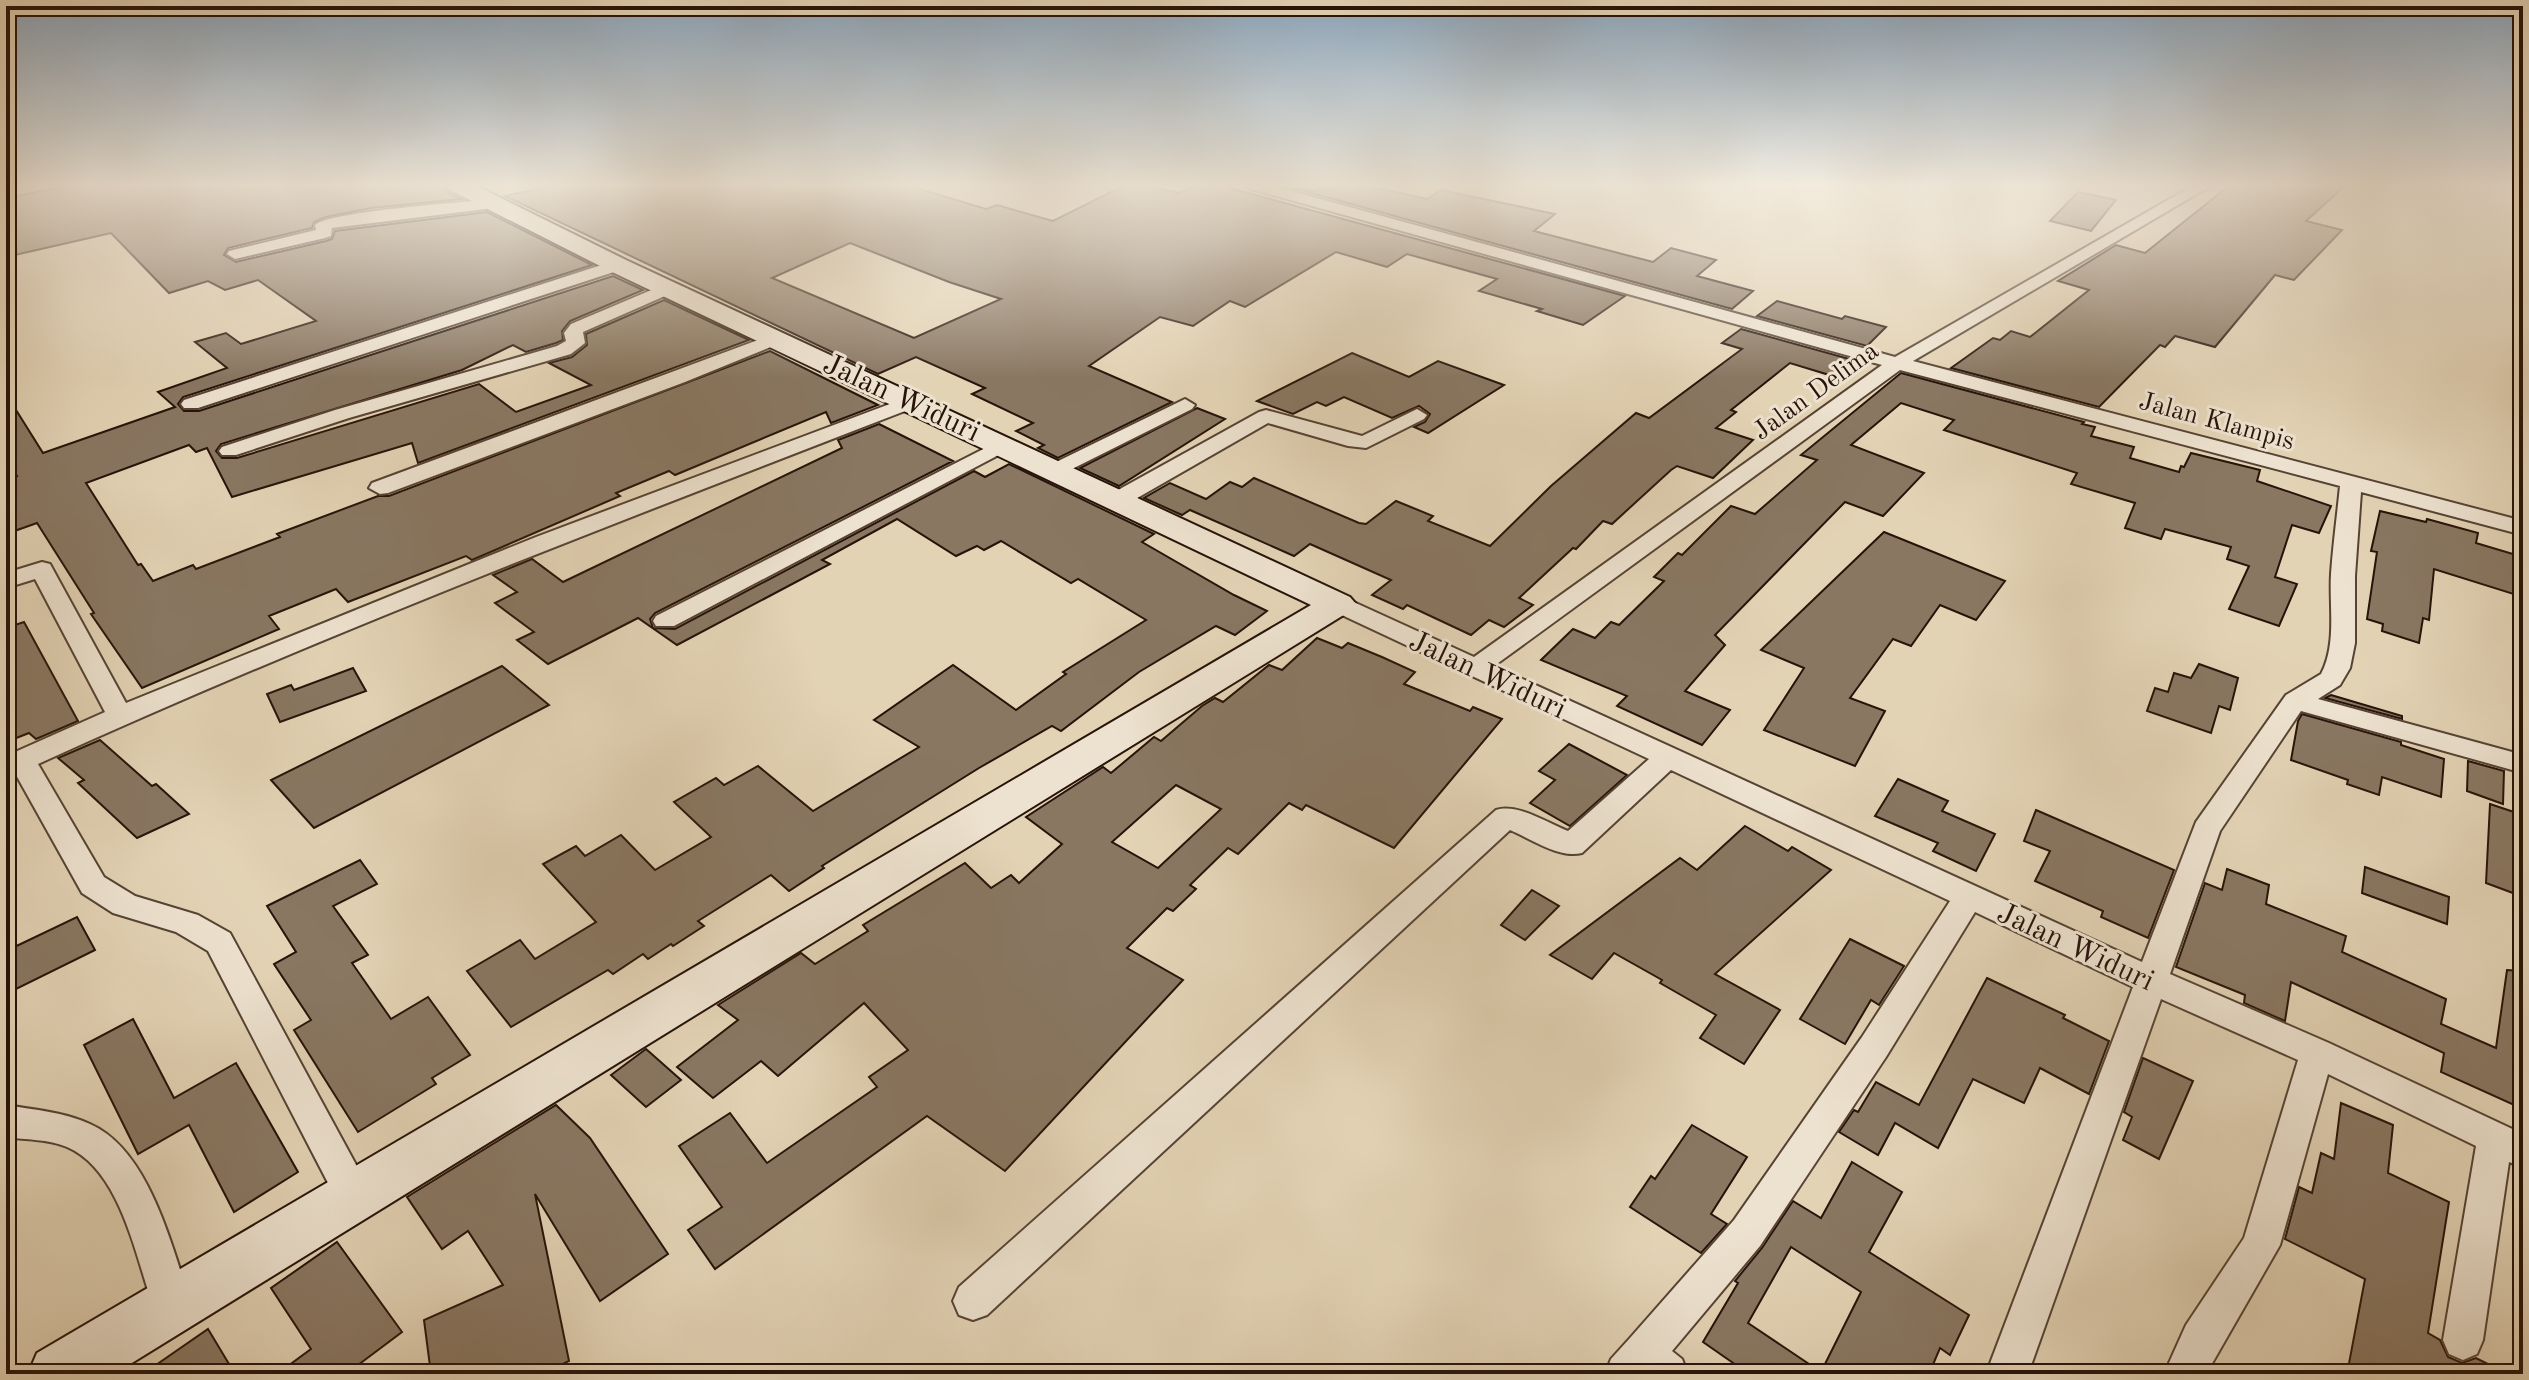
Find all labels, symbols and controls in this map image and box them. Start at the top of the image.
street label: Jalan Delima [1749,338,1884,446]
street label: Jalan Widuri [818,349,984,448]
street label: Jalan Klampis [2136,389,2297,455]
street label: Jalan Widuri [1404,626,1570,725]
street label: Jalan Widuri [1992,898,2158,997]

